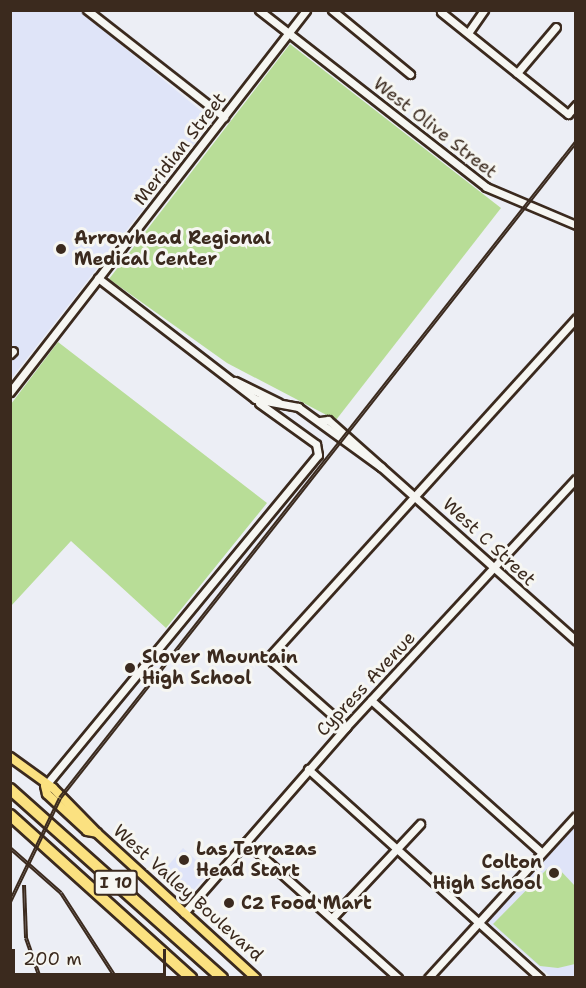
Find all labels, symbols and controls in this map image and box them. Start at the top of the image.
street label: West Olive Street [369,73,501,183]
street label: Meridian Street [129,88,231,210]
place label: Arrowhead Regional Medical Center [74,228,271,270]
marker: Arrowhead Regional Medical Center [52,240,70,258]
street label: West C Street [438,493,540,591]
street label: Cypress Avenue [312,627,420,741]
place label: Slover Mountain High School [142,647,298,690]
marker: Slover Mountain High School [123,661,137,675]
street label: West Valley Boulevard [109,820,267,966]
place label: Las Terrazas Head Start [196,839,317,882]
place label: Colton High School [433,852,542,894]
marker: Las Terrazas Head Start [177,853,191,867]
marker: Colton High School [547,866,561,880]
road number: I 10 [94,870,138,896]
place label: C2 Food Mart [241,892,372,914]
marker: C2 Food Mart [222,896,236,910]
scale bar [15,937,170,975]
text: 200 m [23,947,82,971]

